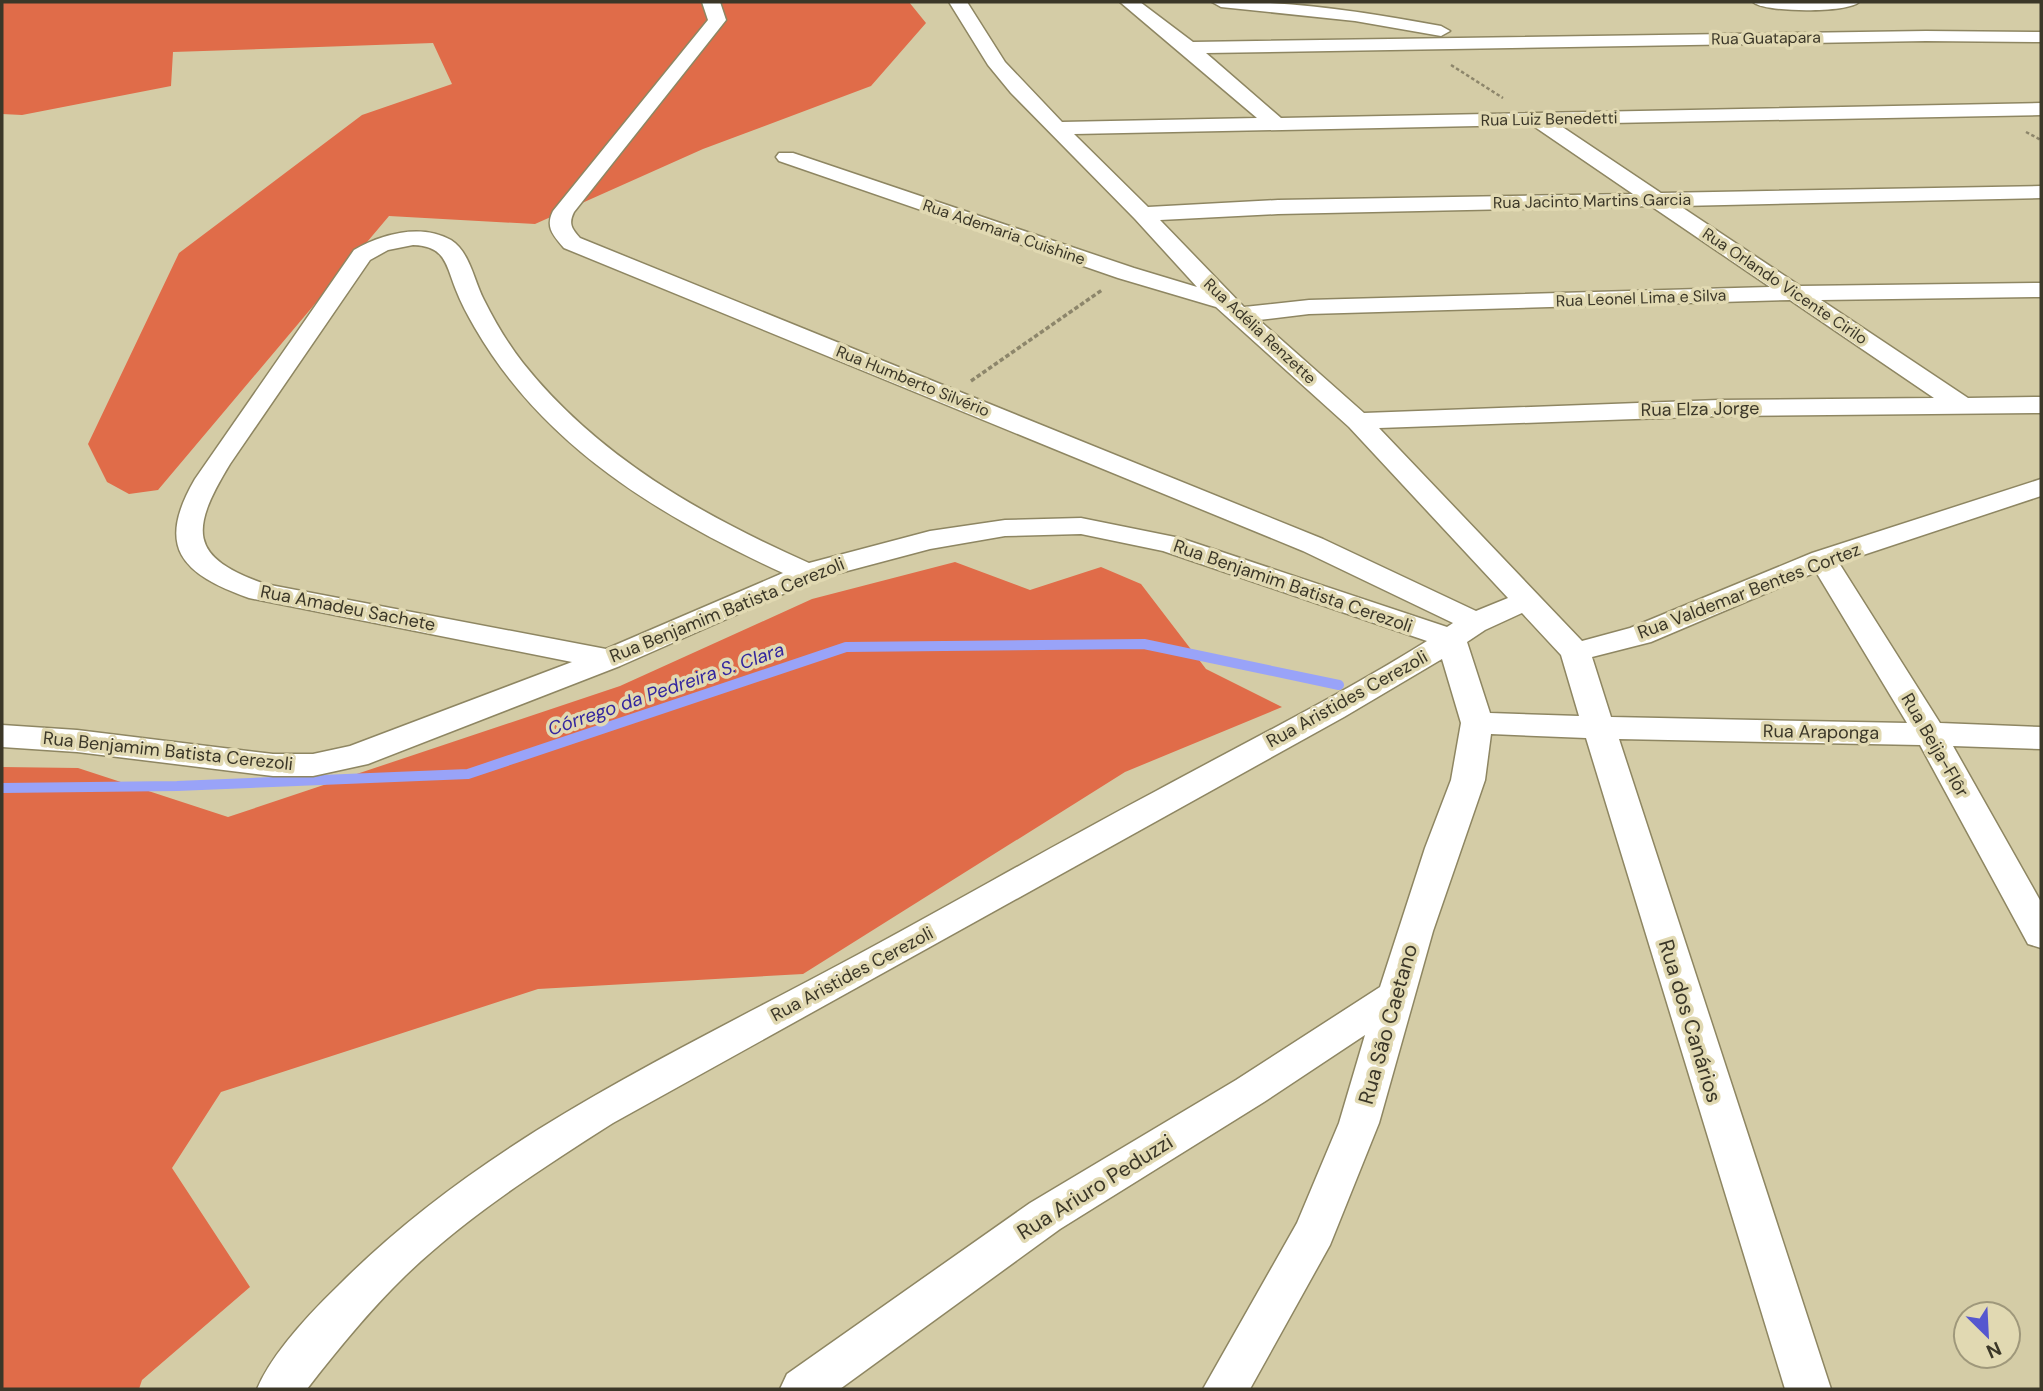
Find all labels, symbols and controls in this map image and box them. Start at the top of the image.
street label: Rua Guatapara [1711,27,1821,49]
street label: Rua Luiz Benedetti [1480,107,1618,131]
street label: Rua Jacinto Martins Garcia [1493,189,1691,213]
street label: Rua Ademaria Cuishine [920,194,1088,270]
street label: Rua Orlando Vicente Cirilo [1698,223,1872,349]
street label: Rua Adélia Renzette [1199,273,1321,389]
street label: Rua Leonel Lima e Silva [1555,285,1727,311]
street label: Rua Humberto Silvério [833,341,993,421]
street label: Rua Elza Jorge [1640,396,1760,422]
street label: Rua Benjamim Batista Cerezoli [1170,534,1416,638]
street label: Rua Valdemar Bentes Cortez [1634,537,1864,645]
street label: Rua Benjamim Batista Cerezoli [606,552,848,668]
street label: Rua Amadeu Sachete [258,579,438,637]
water label: Córrego da Pedreira S. Clara [544,637,788,741]
street label: Rua Aristides Cerezoli [1262,645,1432,753]
street label: Rua Beija-Flôr [1896,689,1975,801]
street label: Rua Araponga [1763,719,1879,745]
street label: Rua Benjamim Batista Cerezoli [42,726,294,776]
street label: Rua Aristides Cerezoli [767,921,937,1027]
street label: Rua dos Canários [1652,936,1728,1106]
street label: Rua São Caetano [1352,941,1424,1107]
street label: Rua Ariuro Peduzzi [1012,1128,1178,1246]
north arrow [1952,1300,2022,1370]
text: N [1982,1336,2005,1364]

